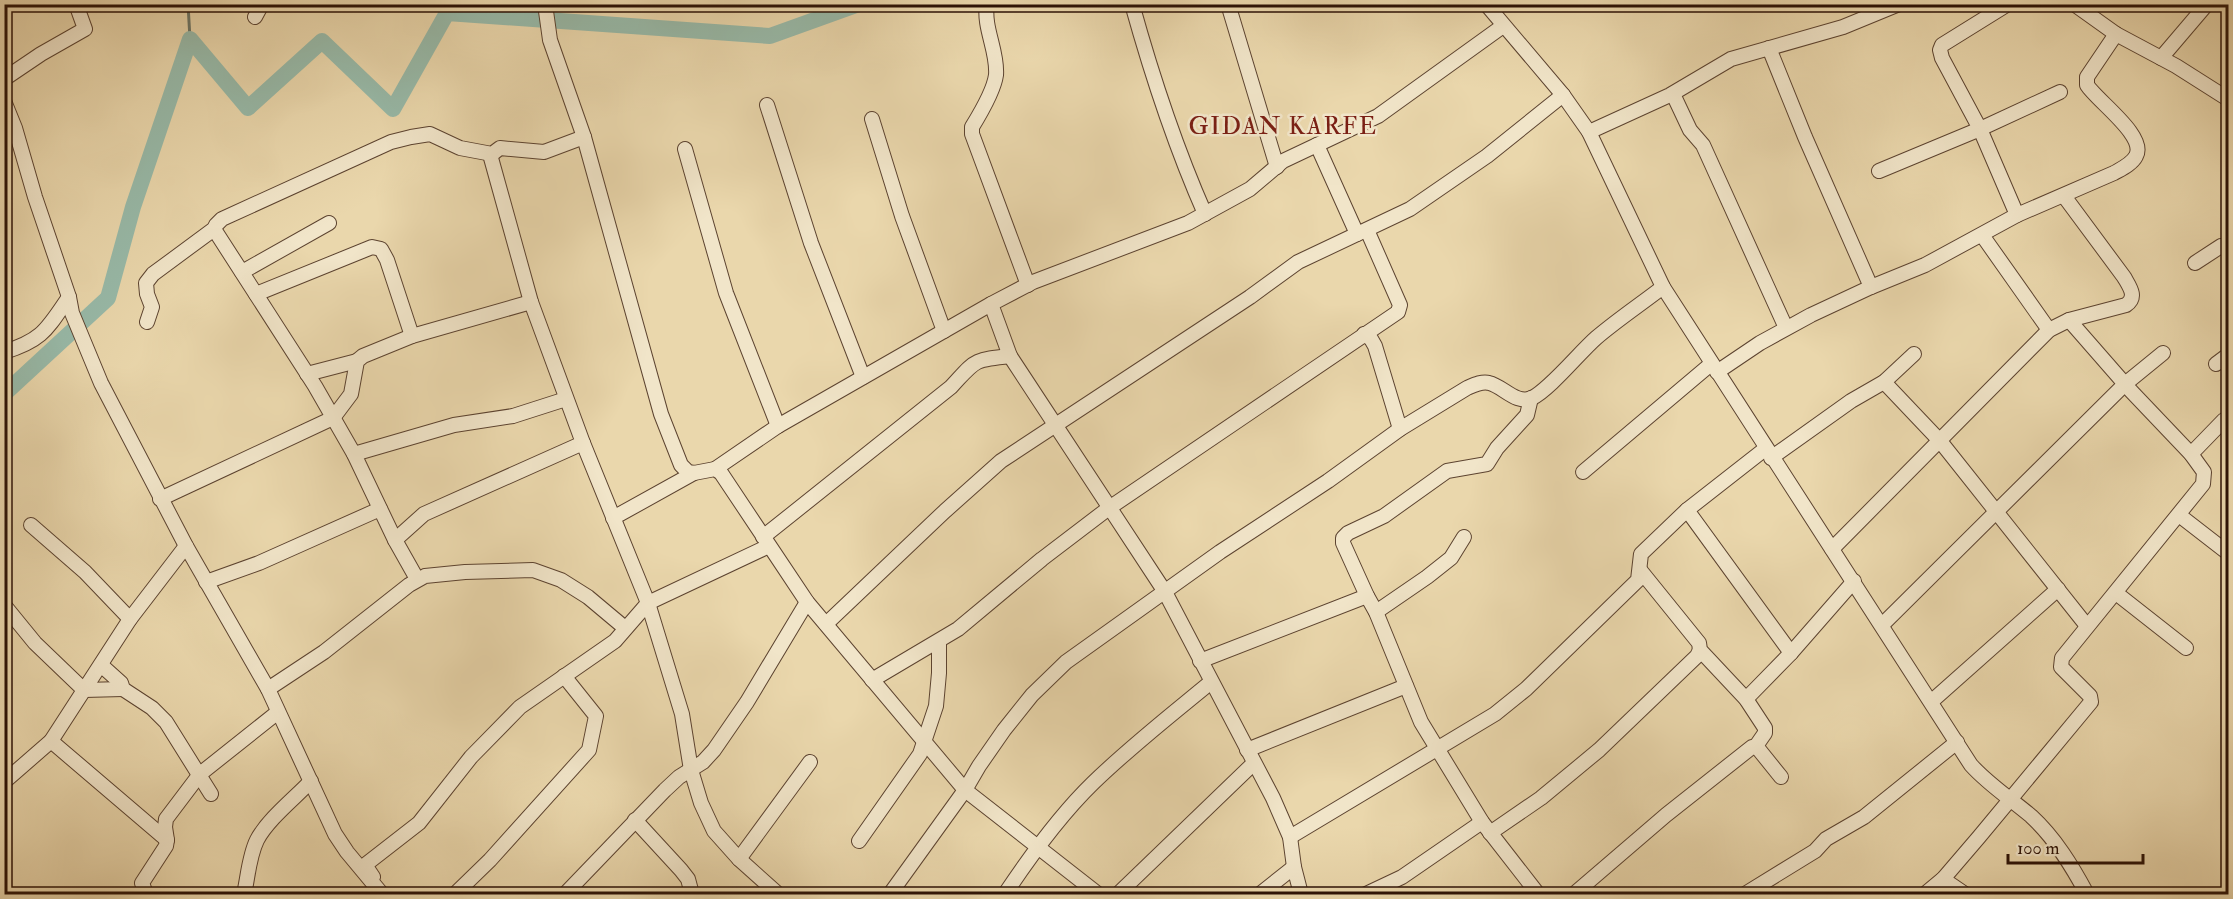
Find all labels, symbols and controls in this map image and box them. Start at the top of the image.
district label: GIDAN KARFE [1189,111,1377,142]
scale bar [2008,827,2143,865]
text: 100 m [2017,837,2060,860]

